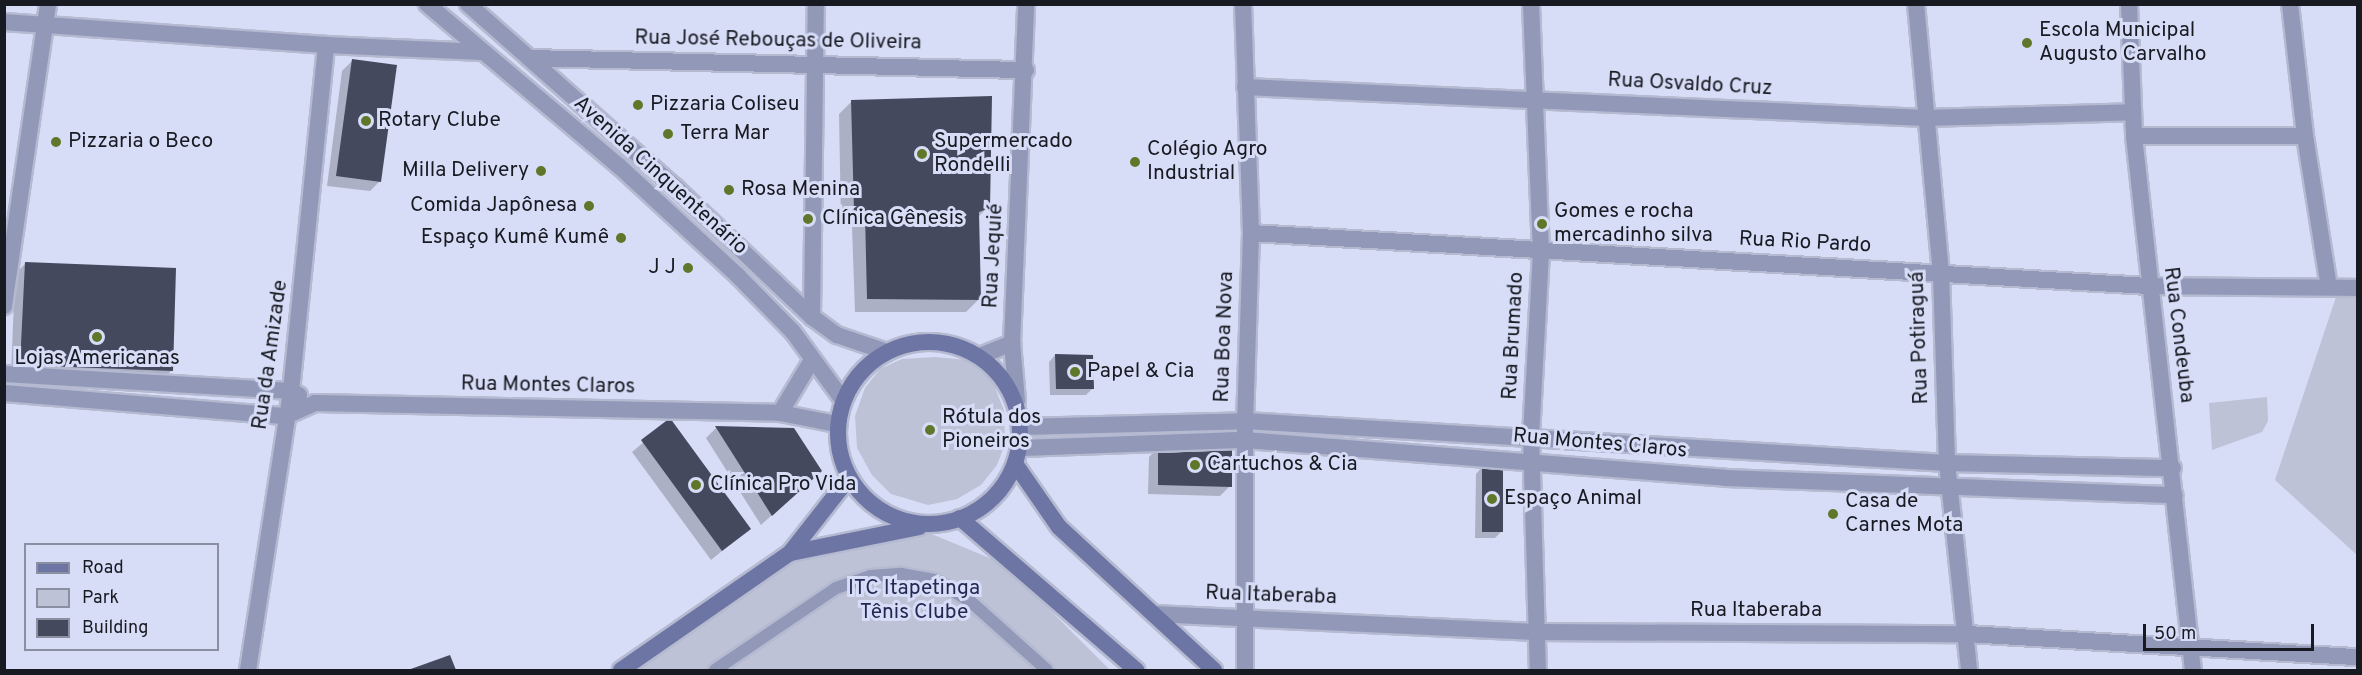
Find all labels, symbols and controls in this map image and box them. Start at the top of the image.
place label: Escola Municipal Augusto Carvalho [2039,18,2207,68]
street label: Rua José Rebouças de Oliveira [634,26,922,56]
marker: Escola Municipal Augusto Carvalho [2020,36,2034,50]
street label: Rua Osvaldo Cruz [1607,68,1773,102]
street label: Avenida Cinquentenário [568,91,752,261]
place label: Pizzaria Coliseu [650,92,799,118]
marker: Pizzaria Coliseu [631,98,645,112]
place label: Rotary Clube [378,108,501,134]
marker: Rotary Clube [359,114,373,128]
place label: Terra Mar [680,121,769,147]
marker: Terra Mar [661,127,675,141]
place label: Pizzaria o Beco [68,129,213,155]
place label: Supermercado Rondelli [934,129,1073,179]
marker: Pizzaria o Beco [49,135,63,149]
place label: Colégio Agro Industrial [1147,137,1268,187]
marker: Supermercado Rondelli [915,147,929,161]
marker: Colégio Agro Industrial [1128,155,1142,169]
place label: Milla Delivery [402,158,529,184]
marker: Milla Delivery [534,164,548,178]
place label: Rosa Menina [741,177,860,203]
marker: Rosa Menina [722,183,736,197]
place label: Comida Japônesa [410,193,577,219]
marker: Comida Japônesa [582,199,596,213]
place label: Gomes e rocha mercadinho silva [1554,199,1713,249]
street label: Rua Jequié [979,203,1009,309]
place label: Clínica Gênesis [822,206,964,232]
marker: Clínica Gênesis [799,210,817,228]
marker: Gomes e rocha mercadinho silva [1535,217,1549,231]
place label: Espaço Kumê Kumê [421,225,609,251]
street label: Rua Rio Pardo [1738,227,1872,259]
marker: Espaço Kumê Kumê [614,231,628,245]
place label: J J [648,255,676,281]
marker: J J [681,261,695,275]
street label: Rua Condeuba [2157,265,2199,405]
street label: Rua Boa Nova [1210,271,1240,403]
street label: Rua Brumado [1498,271,1530,401]
street label: Rua Potiraguá [1905,271,1935,405]
street label: Rua da Amizade [248,278,294,432]
marker: Lojas Americanas [90,330,104,344]
place label: Lojas Americanas [14,346,180,372]
place label: Papel & Cia [1087,359,1194,385]
marker: Papel & Cia [1068,365,1082,379]
street label: Rua Montes Claros [460,372,636,400]
place label: Rótula dos Pioneiros [942,405,1041,455]
marker: Rótula dos Pioneiros [923,423,937,437]
street label: Rua Montes Claros [1512,424,1688,464]
place label: Cartuchos & Cia [1207,452,1358,478]
marker: Cartuchos & Cia [1188,458,1202,472]
place label: Clínica Pro Vida [710,472,857,498]
marker: Clínica Pro Vida [687,476,705,494]
place label: Espaço Animal [1504,486,1643,512]
place label: Casa de Carnes Mota [1845,489,1963,539]
marker: Espaço Animal [1485,492,1499,506]
marker: Casa de Carnes Mota [1826,507,1840,521]
legend [24,543,219,651]
text: Road [82,557,124,580]
park label: ITC Itapetinga Tênis Clube [848,576,980,626]
street label: Rua Itaberaba [1205,581,1337,611]
text: Park [82,587,119,610]
street label: Rua Itaberaba [1690,598,1822,624]
scale bar [2146,612,2317,650]
text: Building [82,617,148,640]
text: 50 m [2154,623,2196,646]

